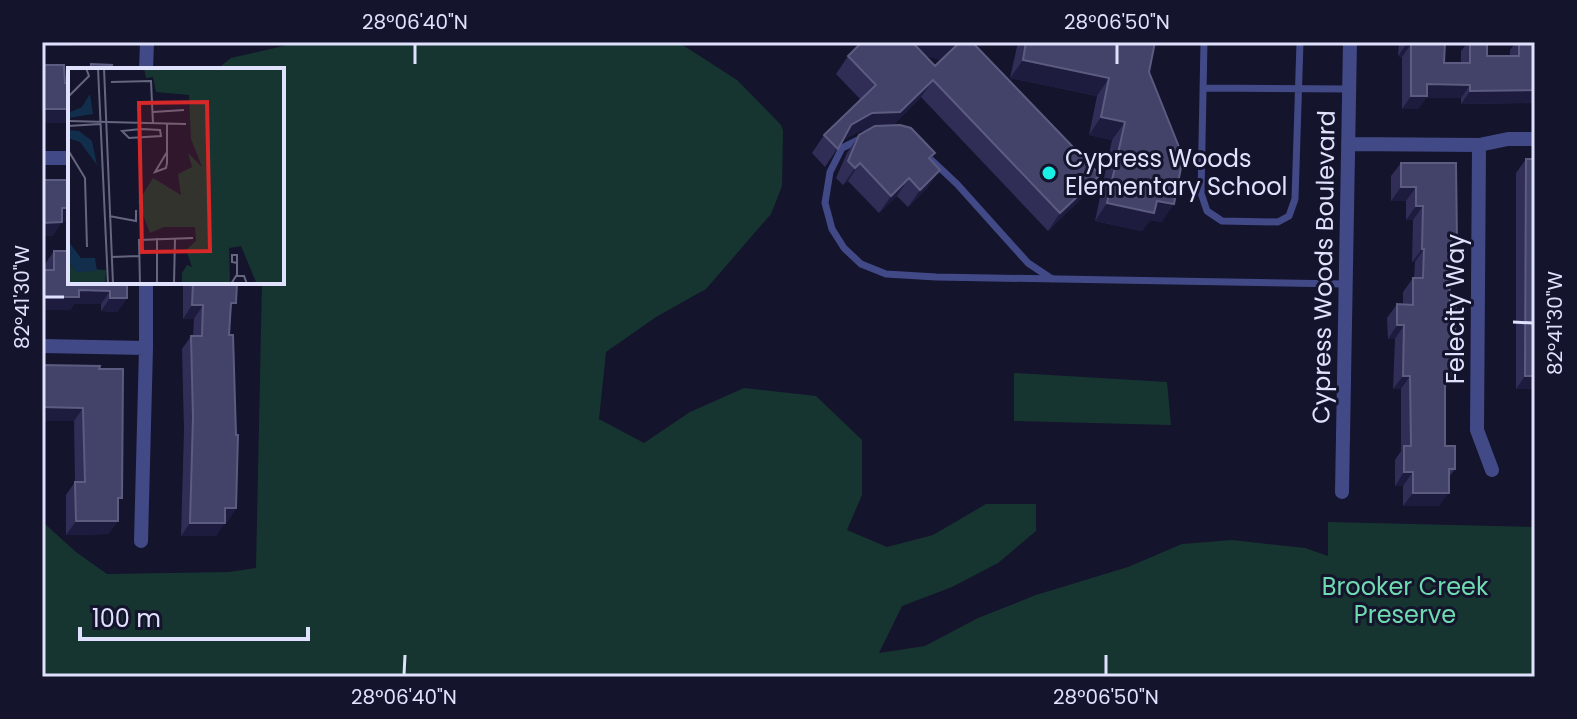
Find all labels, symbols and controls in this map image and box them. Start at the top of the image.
text: 28°06'40"N [362,8,468,36]
text: 28°06'50"N [1064,8,1170,36]
inset map [68,68,284,284]
street label: Cypress Woods Boulevard [1304,110,1343,424]
place label: Cypress Woods Elementary School [1065,142,1288,203]
marker: Cypress Woods Elementary School [1040,164,1058,182]
street label: Felecity Way [1439,233,1472,384]
text: 82°41'30"W [8,244,36,349]
text: 82°41'30"W [1541,270,1569,375]
park label: Brooker Creek Preserve [1322,570,1489,631]
scale bar [80,591,308,641]
text: 100 m [92,602,161,635]
text: 28°06'40"N [351,683,457,711]
text: 28°06'50"N [1053,683,1159,711]

